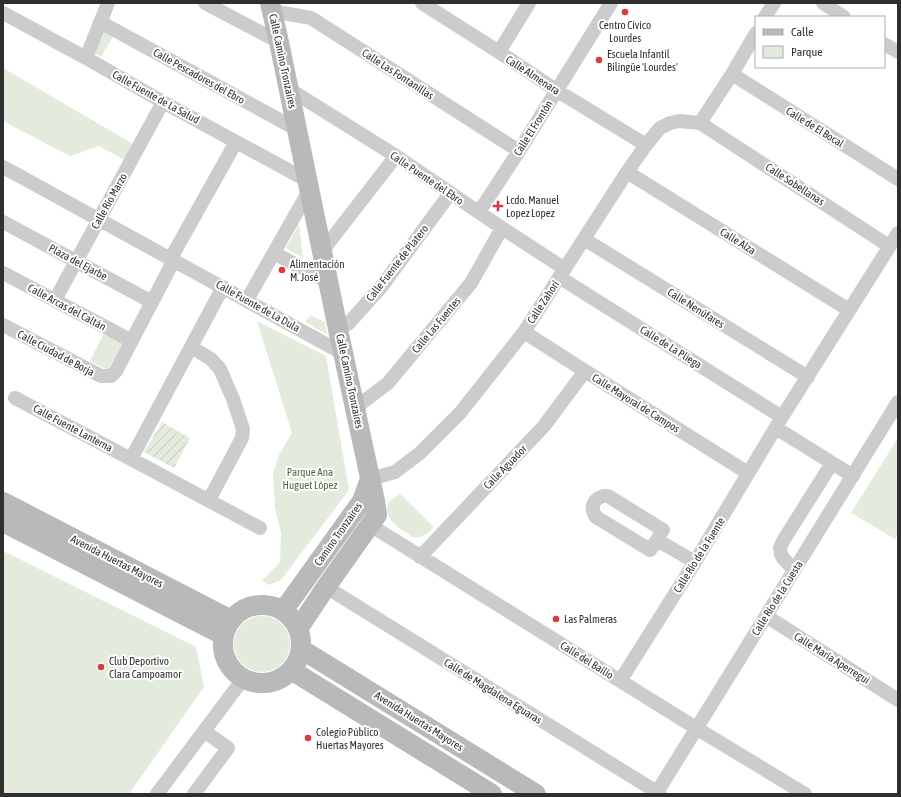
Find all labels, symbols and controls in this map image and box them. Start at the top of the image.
marker: Centro Cívico Lourdes [620,7,630,17]
street label: Calle Camino Tronzaires [267,13,299,110]
legend [755,16,885,68]
place label: Centro Cívico Lourdes [599,19,651,44]
text: Calle [791,25,814,39]
text: Parque [791,45,823,59]
street label: Calle Pescadores del Ebro [151,46,247,106]
street label: Calle Las Fontanillas [360,46,436,102]
place label: Escuela Infantil Bilingüe 'Lourdes' [607,48,678,73]
street label: Calle Almenara [504,53,562,97]
marker: Escuela Infantil Bilingüe 'Lourdes' [594,55,604,65]
street label: Calle Fuente de La Salud [110,68,202,126]
street label: Calle El Frontón [511,98,555,158]
street label: Calle de El Bocal [784,105,846,150]
street label: Calle Puente del Ebro [388,149,466,207]
street label: Calle Sobellanas [763,161,827,207]
street label: Calle Río Marzo [89,171,129,231]
place label: Lcdo. Manuel Lopez Lopez [506,194,559,219]
marker: Lcdo. Manuel Lopez Lopez [493,201,503,211]
street label: Calle Fuente de Platero [364,222,430,304]
street label: Calle Alza [718,225,758,257]
street label: Plaza del Ejarbe [47,242,109,282]
place label: Alimentación M. José [290,258,344,283]
marker: Alimentación M. José [277,265,287,275]
street label: Calle Fuente de La Dula [214,278,302,334]
street label: Calle Zahorí [525,278,562,326]
street label: Calle Arcas del Caltán [26,281,108,333]
street label: Calle Nenúfares [665,286,727,330]
street label: Calle Las Fuentes [409,295,463,355]
street label: Calle de La Pliega [638,323,704,371]
street label: Calle Ciudad de Borja [16,328,96,378]
street label: Calle Camino Tronzaires [334,333,366,430]
street label: Calle Mayoral de Campos [590,371,682,435]
street label: Calle Fuente Lanterna [31,402,115,454]
street label: Calle Aguador [481,442,529,491]
park label: Parque Ana Huguet López [282,466,338,491]
street label: Camino Tronzaires [312,500,364,568]
street label: Calle Río de la Fuente [671,515,727,595]
street label: Avenida Huertas Mayores [69,532,165,590]
street label: Calle Río de la Cuesta [749,558,805,638]
place label: Las Palmeras [564,613,617,625]
marker: Las Palmeras [551,614,561,624]
street label: Calle María Aperregui [792,630,872,686]
street label: Calle del Bailío [558,639,616,681]
place label: Club Deportivo Clara Campoamor [109,655,182,680]
street label: Calle de Magdalena Eguaras [442,656,544,726]
marker: Club Deportivo Clara Campoamor [96,662,106,672]
street label: Avenida Huertas Mayores [372,689,466,753]
place label: Colegio Público Huertas Mayores [316,726,384,751]
marker: Colegio Público Huertas Mayores [303,733,313,743]

